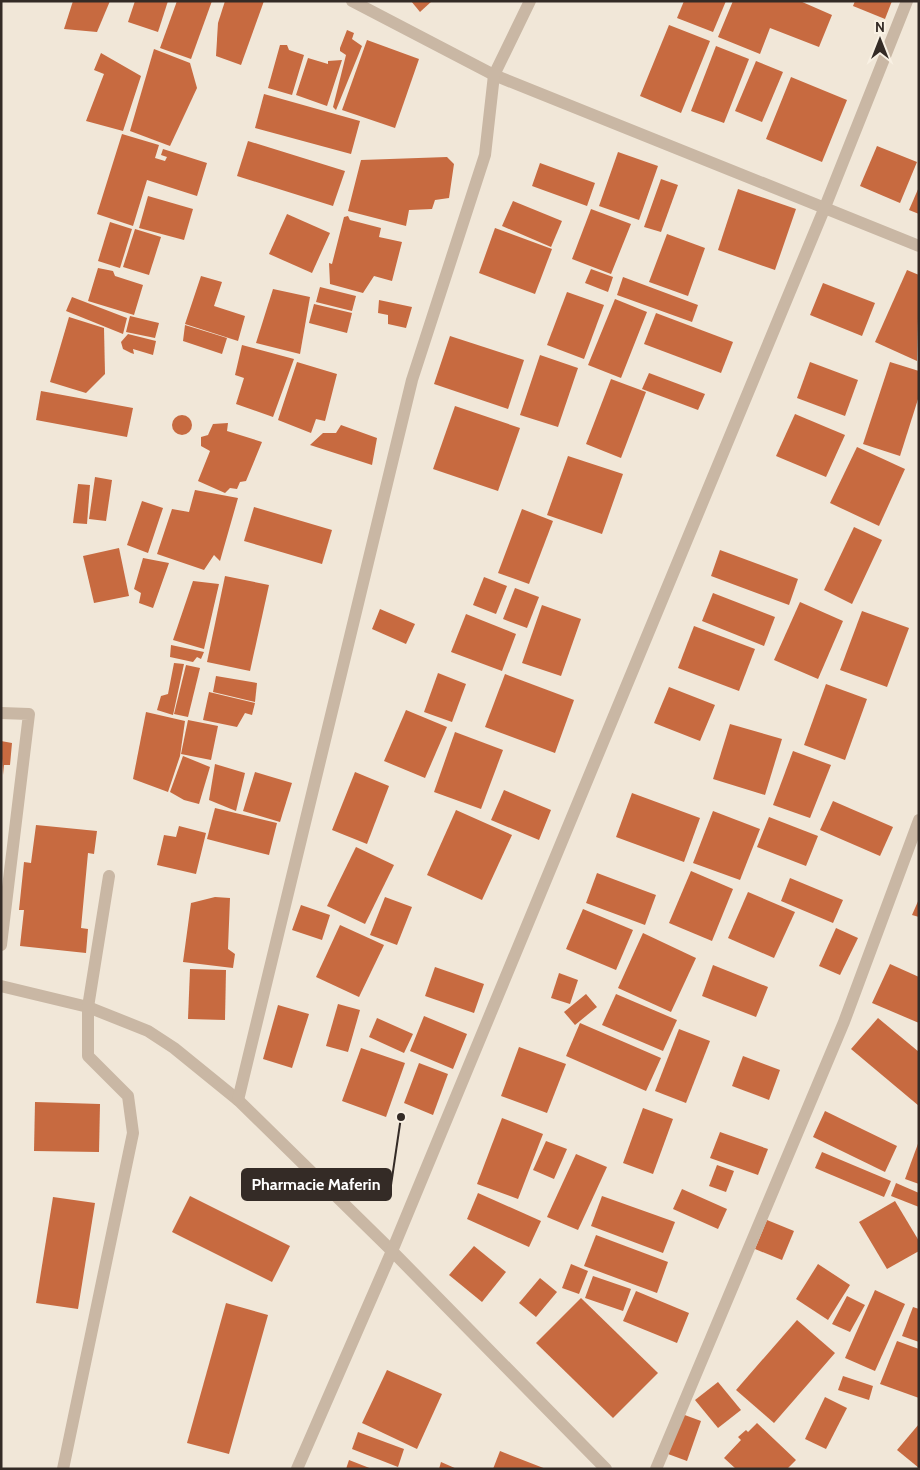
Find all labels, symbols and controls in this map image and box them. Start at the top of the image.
north arrow [855,15,905,65]
text: N [875,18,885,36]
callout: Pharmacie Maferin [242,1169,391,1200]
text: Pharmacie Maferin [252,1175,381,1194]

